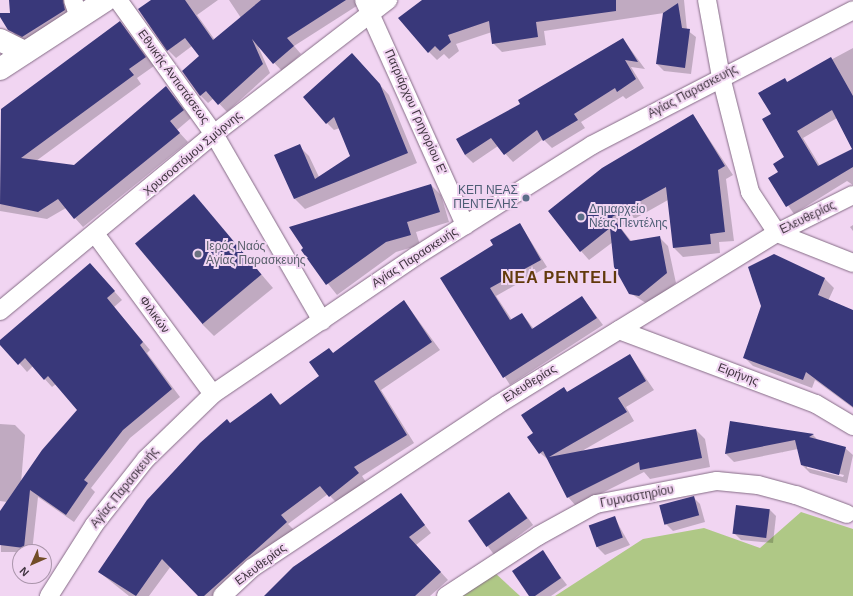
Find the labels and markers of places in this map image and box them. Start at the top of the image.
place label: ΚΕΠ ΝΕΑΣ ΠΕΝΤΕΛΗΣ [453,184,518,212]
marker: ΚΕΠ ΝΕΑΣ ΠΕΝΤΕΛΗΣ [521,193,531,203]
place label: Δημαρχείο Νέας Πεντέλης [589,203,668,231]
marker: Δημαρχείο Νέας Πεντέλης [576,212,586,222]
place label: Ιερός Ναός Αγίας Παρασκευής [206,240,306,268]
marker: Ιερός Ναός Αγίας Παρασκευής [193,249,203,259]

